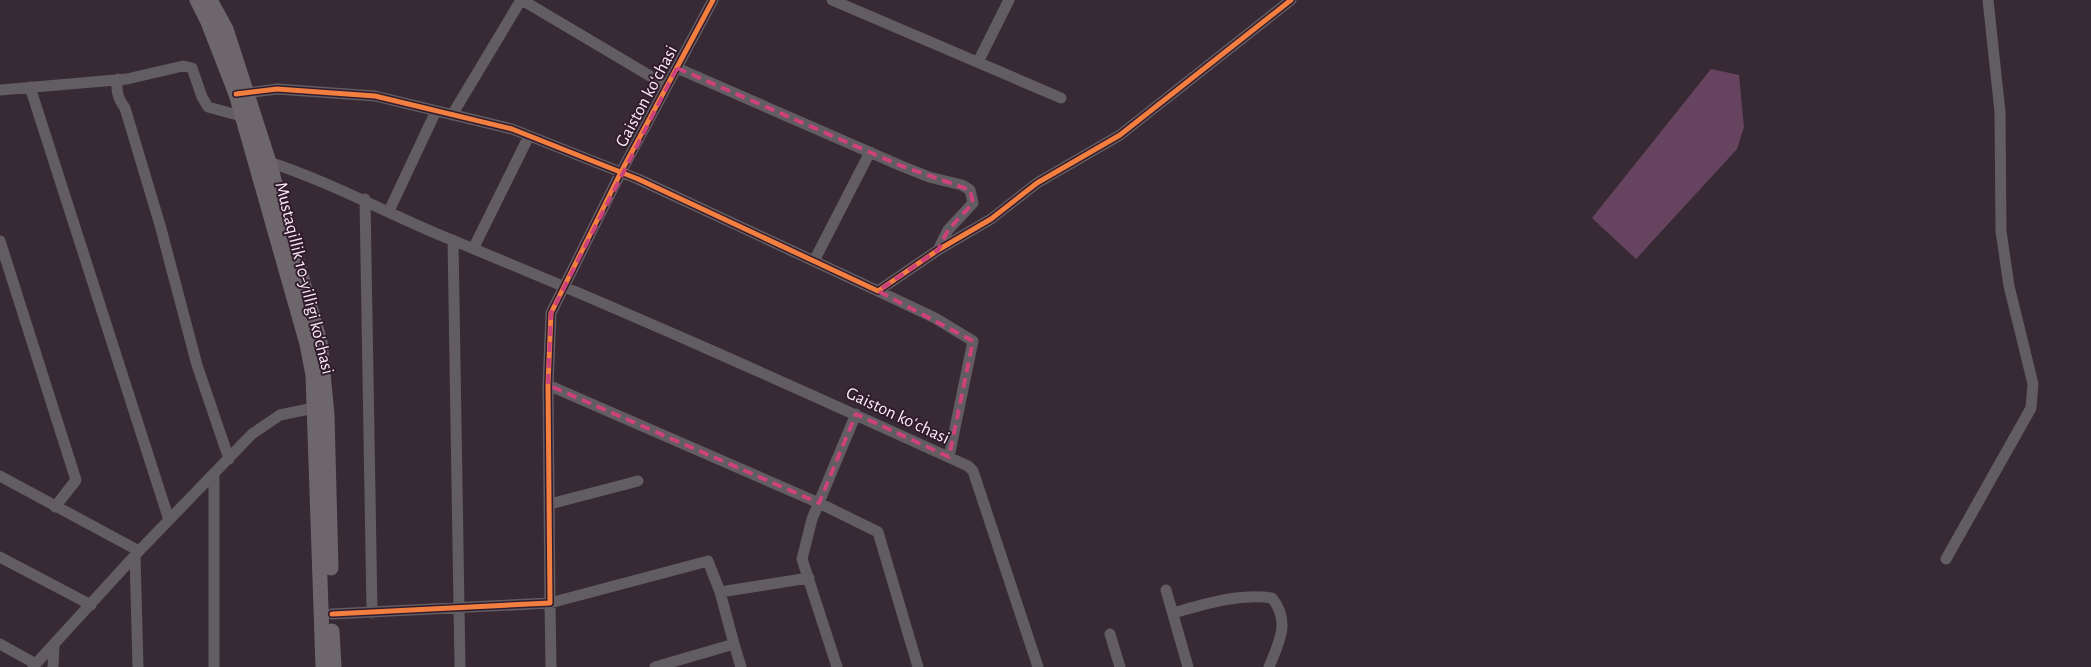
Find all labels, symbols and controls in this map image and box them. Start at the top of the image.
street label: Gaiston koʻchasi [613,43,681,150]
street label: Mustaqillik 10-yilligi ko'chasi [271,180,337,376]
street label: Gaiston koʻchasi [843,384,952,448]

